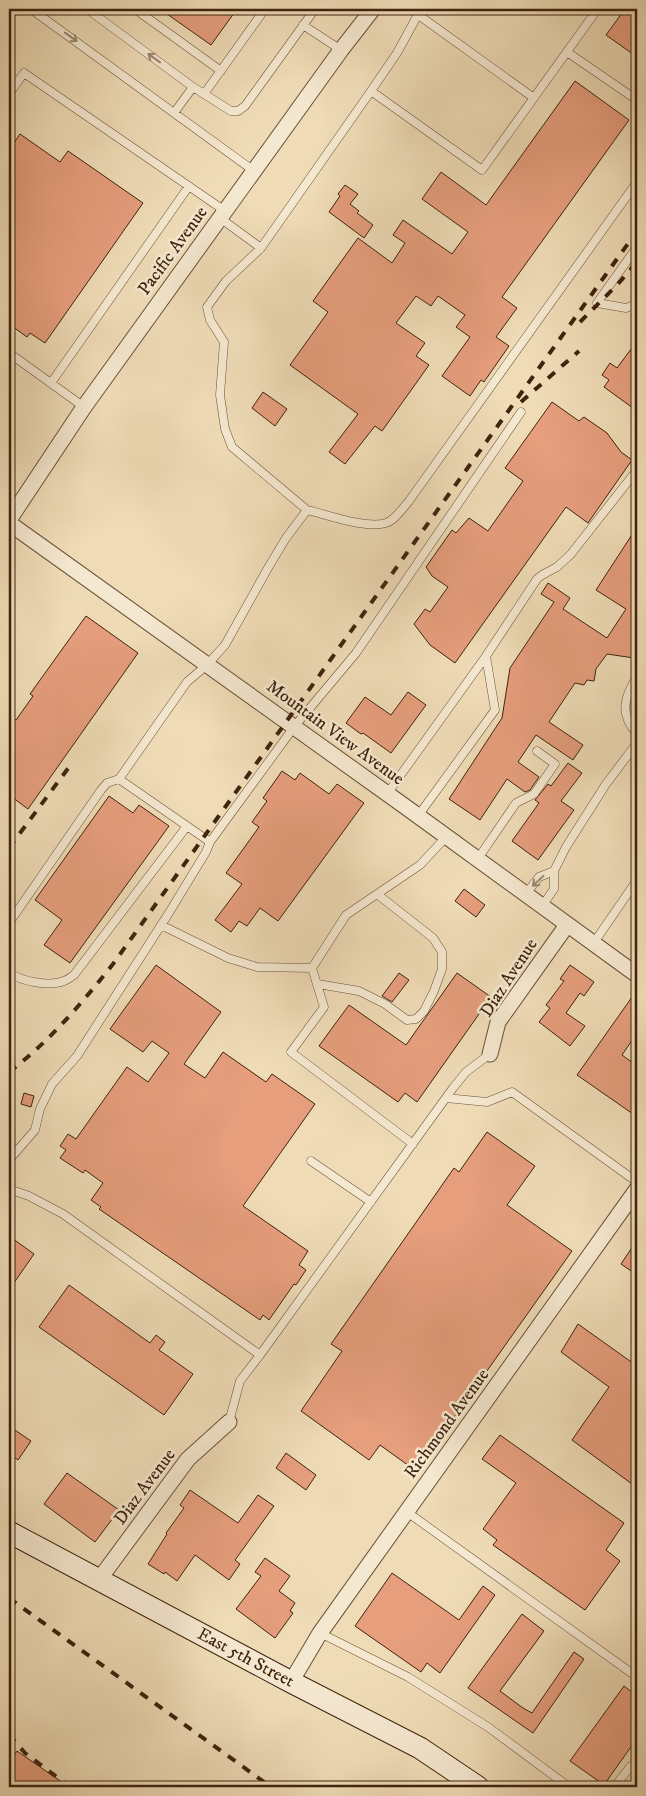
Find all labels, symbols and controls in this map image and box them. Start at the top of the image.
one-way arrow [63,32,77,43]
one-way arrow [147,53,161,63]
street label: Pacific Avenue [133,202,213,300]
street label: Mountain View Avenue [262,676,408,790]
one-way arrow [532,874,545,886]
street label: Diaz Avenue [475,935,543,1021]
street label: Richmond Avenue [400,1365,494,1483]
street label: Diaz Avenue [109,1445,181,1529]
street label: East 5th Street [193,1623,298,1693]

